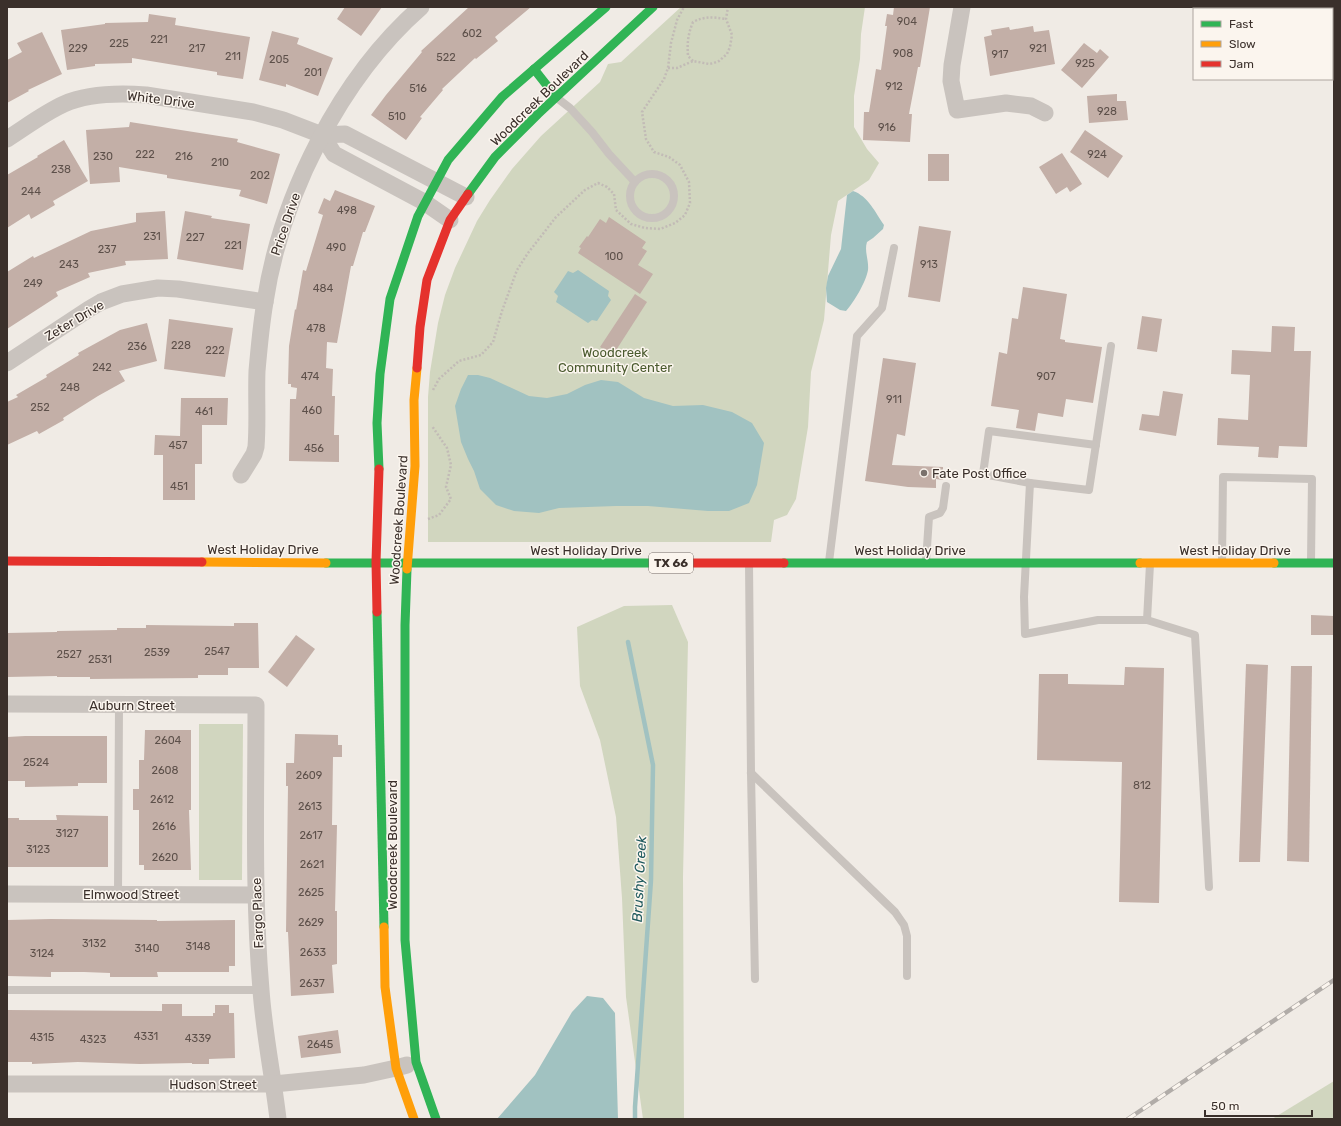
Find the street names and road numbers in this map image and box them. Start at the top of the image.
street label: Woodcreek Boulevard [487,48,591,149]
street label: White Drive [126,88,196,111]
street label: Price Drive [268,191,303,258]
street label: Zeter Drive [42,297,107,344]
street label: Woodcreek Boulevard [386,455,411,585]
street label: West Holiday Drive [207,542,319,557]
street label: West Holiday Drive [530,543,642,558]
street label: West Holiday Drive [854,543,966,558]
street label: West Holiday Drive [1179,543,1291,558]
road number: TX 66 [649,553,693,573]
street label: Auburn Street [89,698,175,713]
street label: Woodcreek Boulevard [385,780,400,910]
street label: Fargo Place [249,877,267,949]
street label: Elmwood Street [83,887,179,902]
street label: Hudson Street [169,1077,257,1092]

